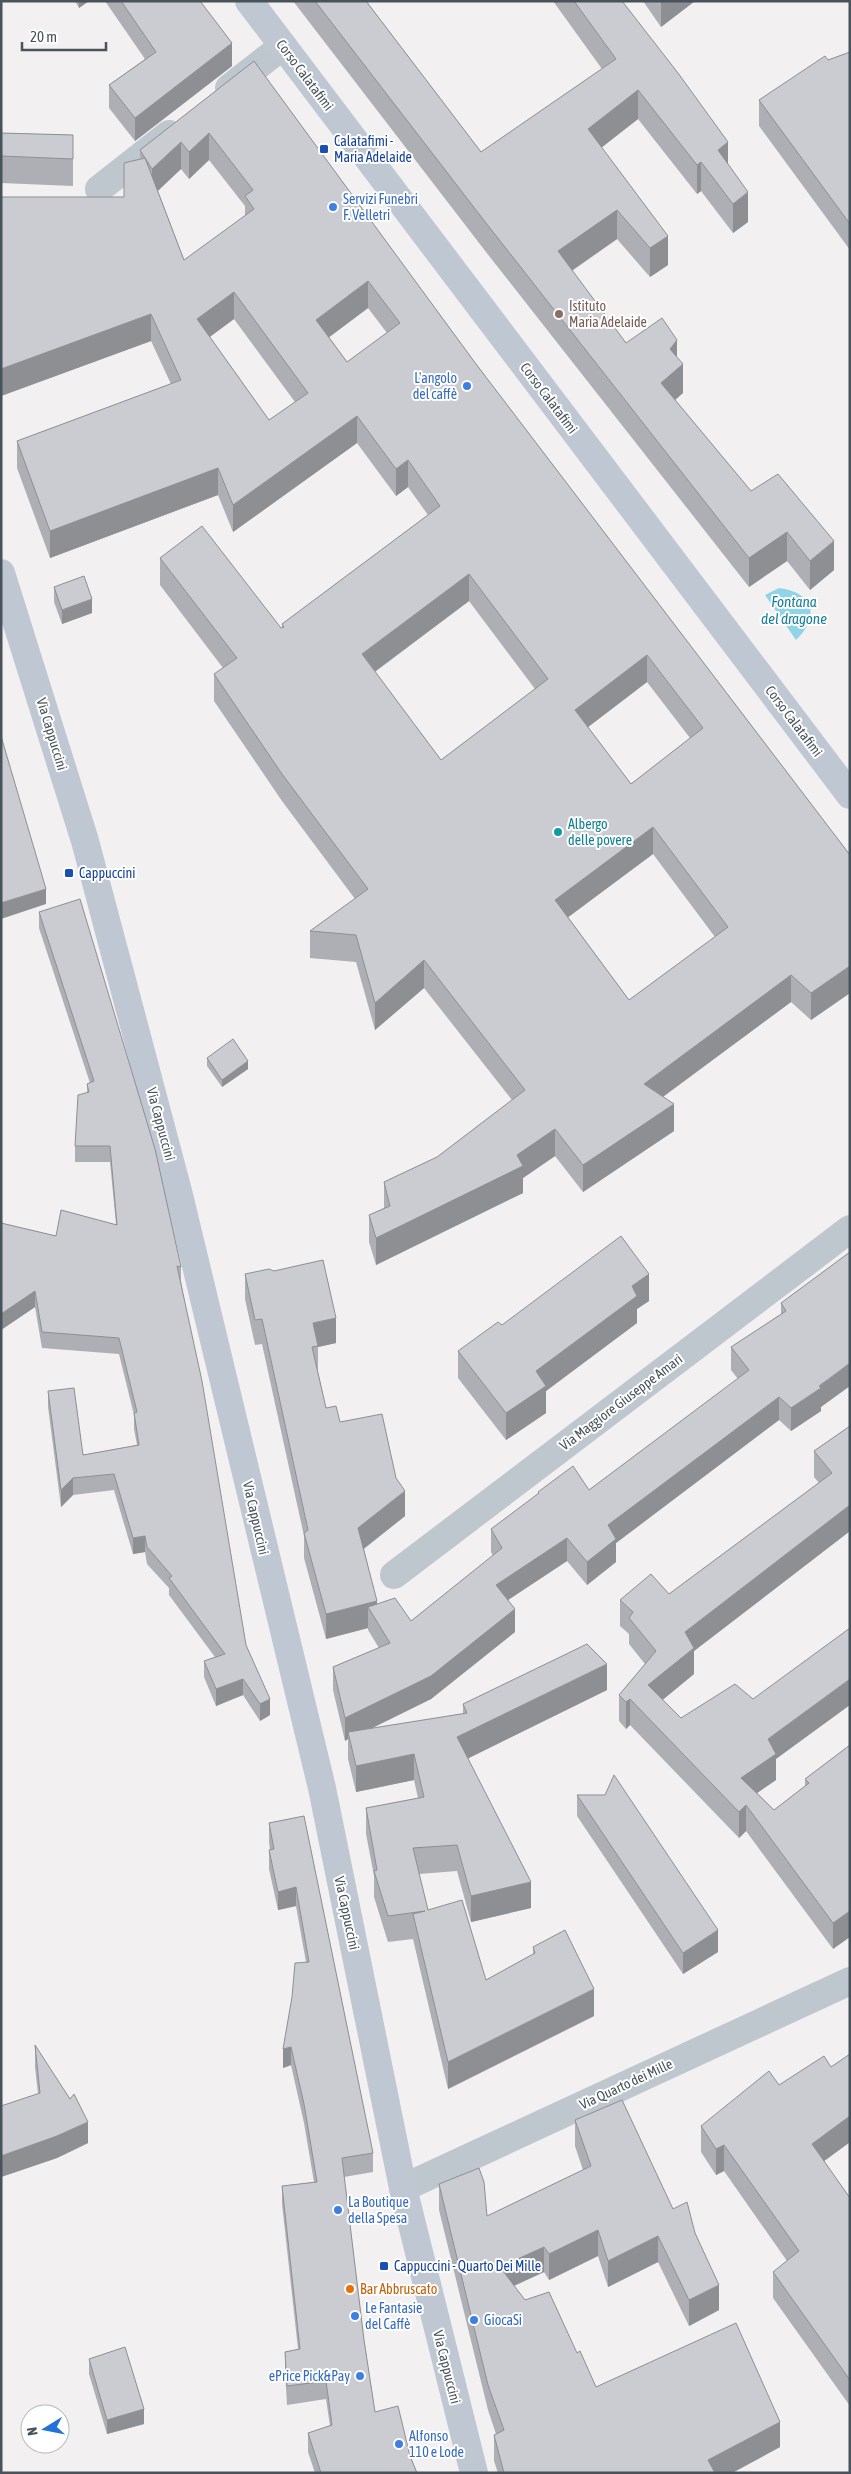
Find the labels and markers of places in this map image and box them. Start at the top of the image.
place label: Calatafimi - Maria Adelaide [334,133,412,165]
marker: Calatafimi - Maria Adelaide [318,143,330,155]
place label: Servizi Funebri F. Velletri [343,191,418,223]
marker: Servizi Funebri F. Velletri [327,201,339,213]
place label: Istituto Maria Adelaide [569,298,647,330]
marker: Istituto Maria Adelaide [553,308,565,320]
place label: L'angolo del caffè [413,370,457,402]
marker: L'angolo del caffè [461,380,473,392]
place label: Albergo delle povere [568,816,632,848]
marker: Albergo delle povere [552,826,564,838]
place label: Cappuccini [79,865,135,881]
marker: Cappuccini [63,867,75,879]
place label: La Boutique della Spesa [348,2194,409,2226]
marker: La Boutique della Spesa [332,2204,344,2216]
place label: Cappuccini - Quarto Dei Mille [394,2258,541,2274]
marker: Cappuccini - Quarto Dei Mille [378,2260,390,2272]
place label: Bar Abbruscato [360,2281,437,2297]
marker: Bar Abbruscato [344,2283,356,2295]
place label: Le Fantasie del Caffè [365,2300,422,2332]
marker: Le Fantasie del Caffè [349,2310,361,2322]
place label: GiocaSi [484,2312,522,2328]
marker: GiocaSi [468,2314,480,2326]
place label: ePrice Pick&Pay [269,2368,350,2384]
marker: ePrice Pick&Pay [354,2370,366,2382]
place label: Alfonso 110 e Lode [409,2428,464,2460]
marker: Alfonso 110 e Lode [393,2438,405,2450]

